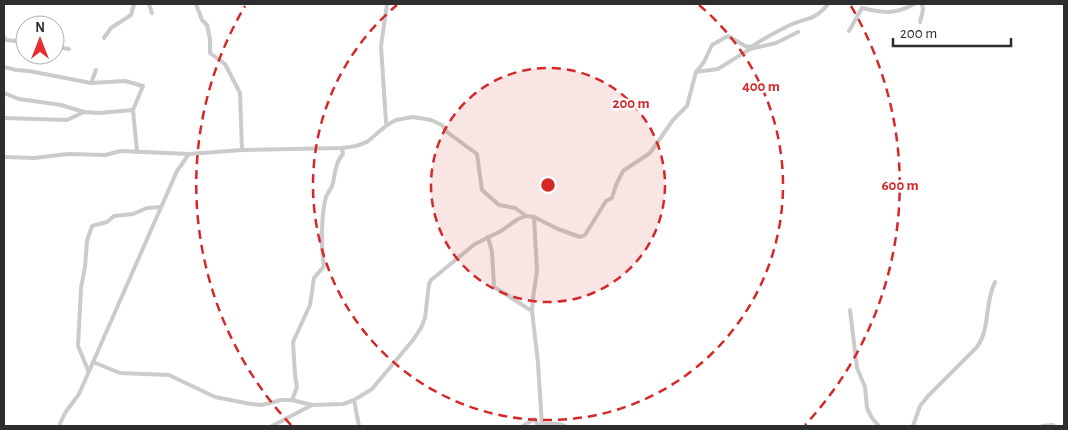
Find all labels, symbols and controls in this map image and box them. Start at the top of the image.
north arrow [15,15,65,65]
scale bar [893,15,1010,47]
text: N [35,21,45,35]
text: 200 m [900,26,937,41]
text: 400 m [742,79,780,94]
text: 200 m [612,96,650,111]
centre of rings [539,176,557,194]
text: 600 m [881,178,919,193]

